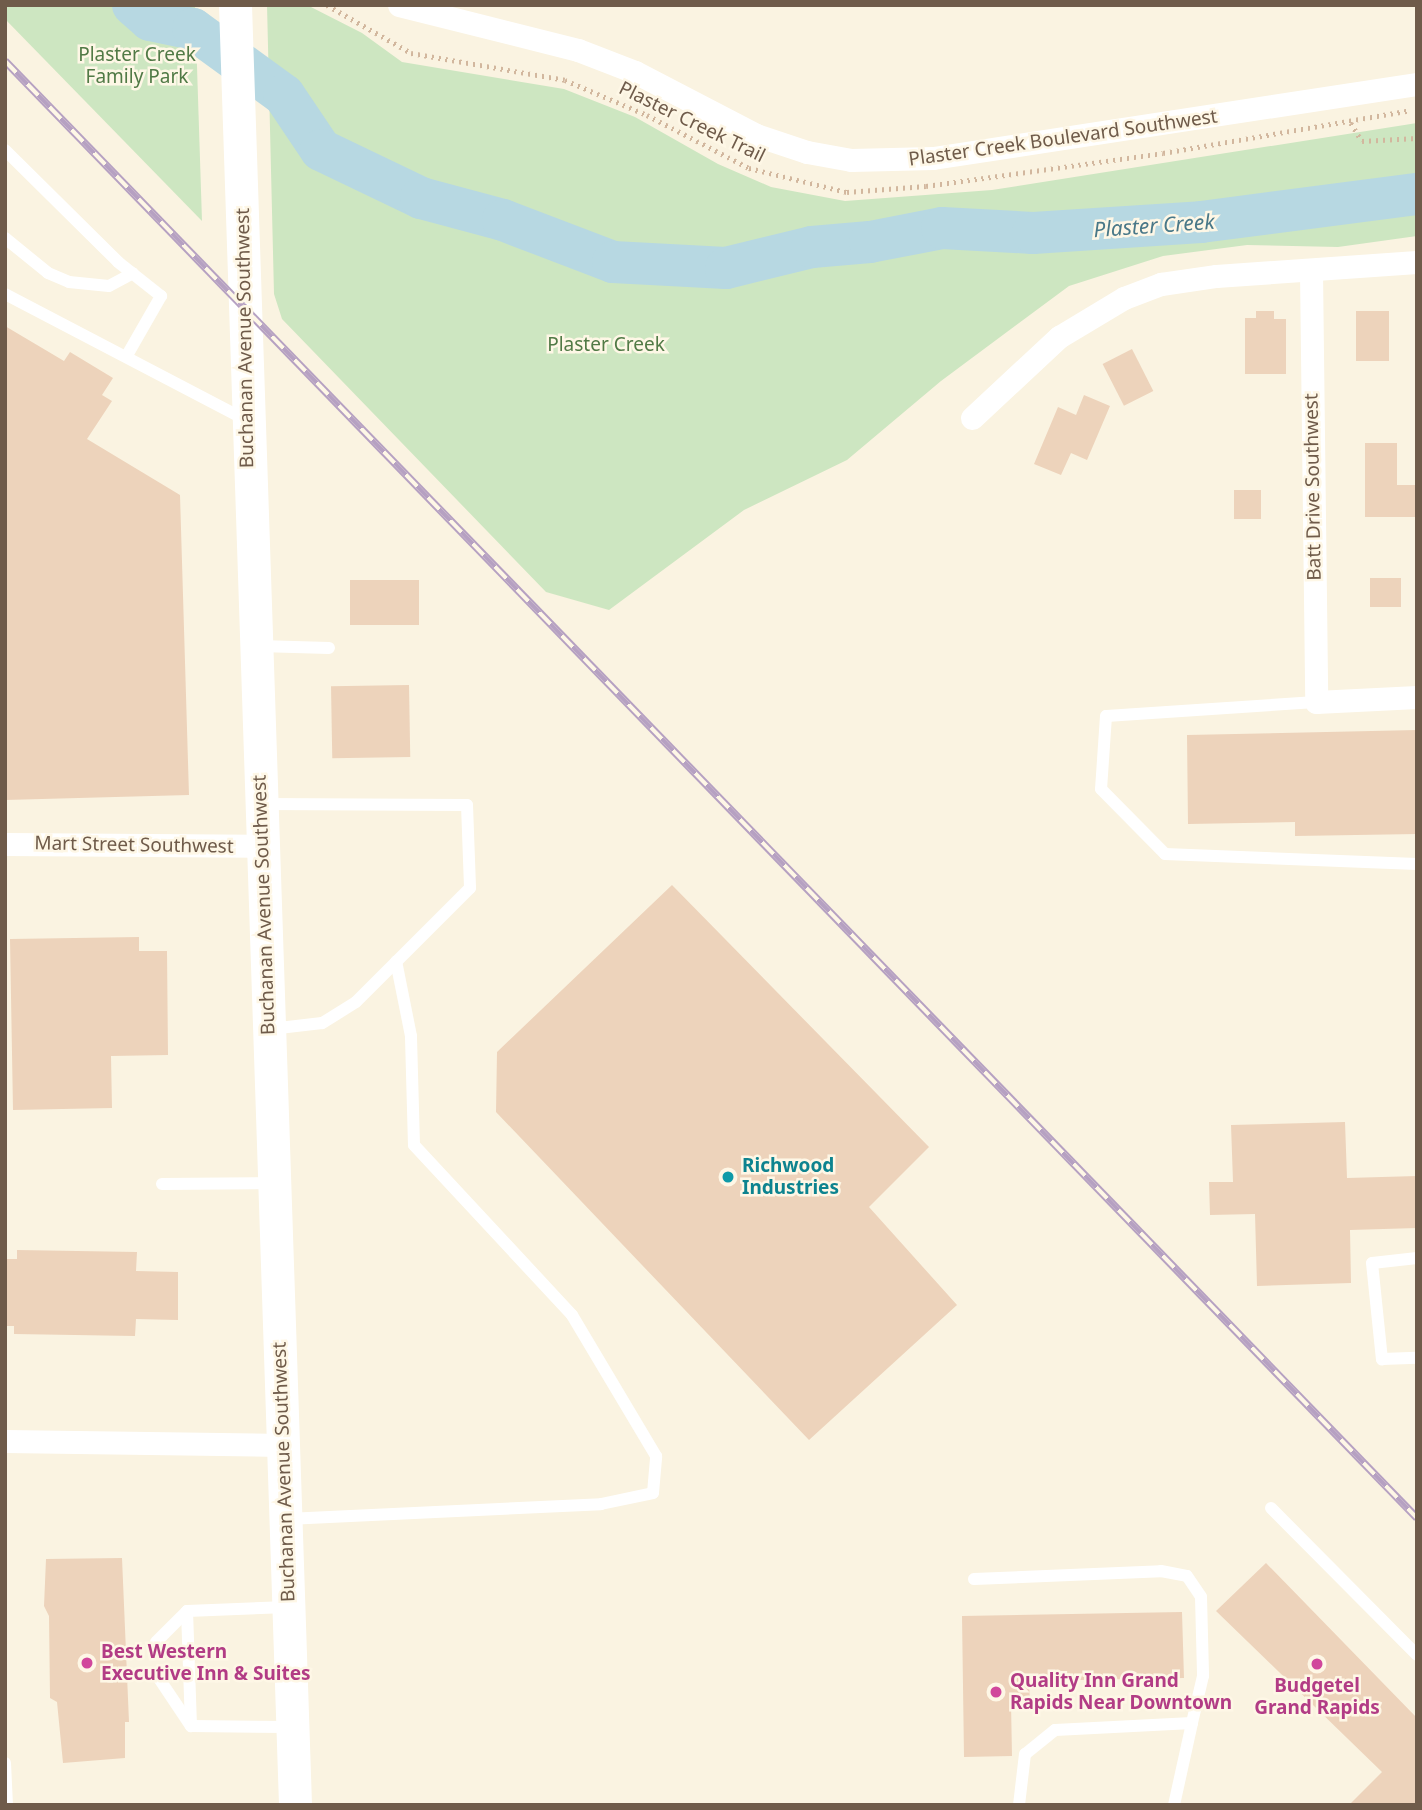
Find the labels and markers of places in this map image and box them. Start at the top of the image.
place label: Richwood Industries [742,1155,839,1199]
marker: Richwood Industries [720,1169,736,1185]
place label: Best Western Executive Inn & Suites [101,1641,311,1685]
marker: Best Western Executive Inn & Suites [79,1655,95,1671]
marker: Budgetel Grand Rapids [1309,1656,1325,1672]
place label: Quality Inn Grand Rapids Near Downtown [1010,1670,1232,1714]
place label: Budgetel Grand Rapids [1254,1675,1380,1719]
marker: Quality Inn Grand Rapids Near Downtown [988,1684,1004,1700]

